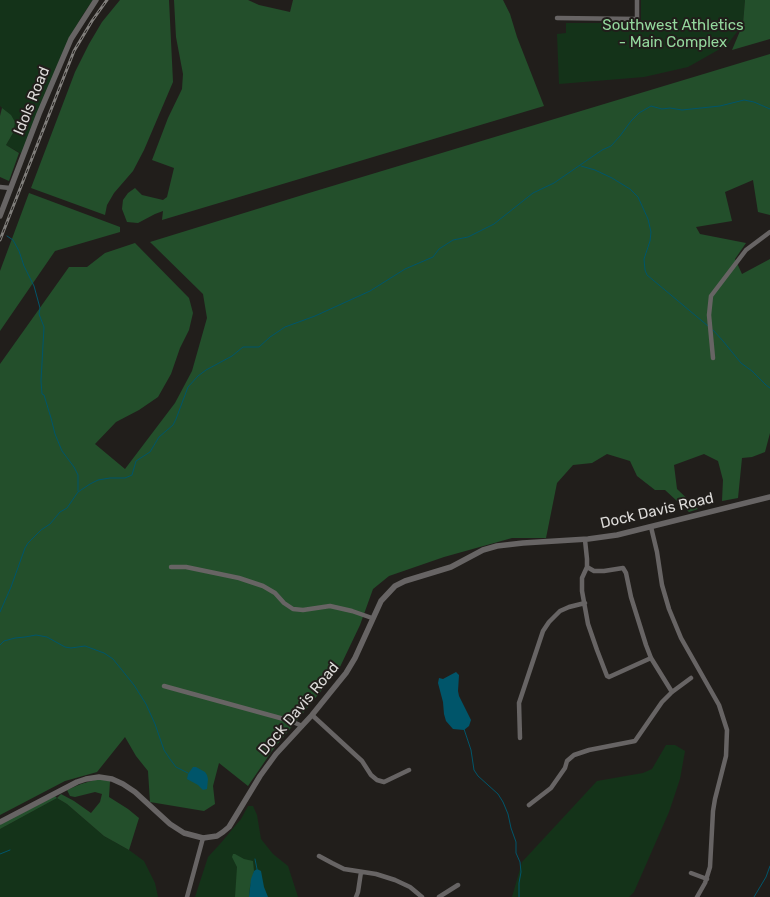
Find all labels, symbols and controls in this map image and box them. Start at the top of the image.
park label: Southwest Athletics - Main Complex [602,17,744,52]
street label: Idols Road [10,64,54,138]
street label: Dock Davis Road [599,489,715,533]
street label: Dock Davis Road [255,659,343,759]

